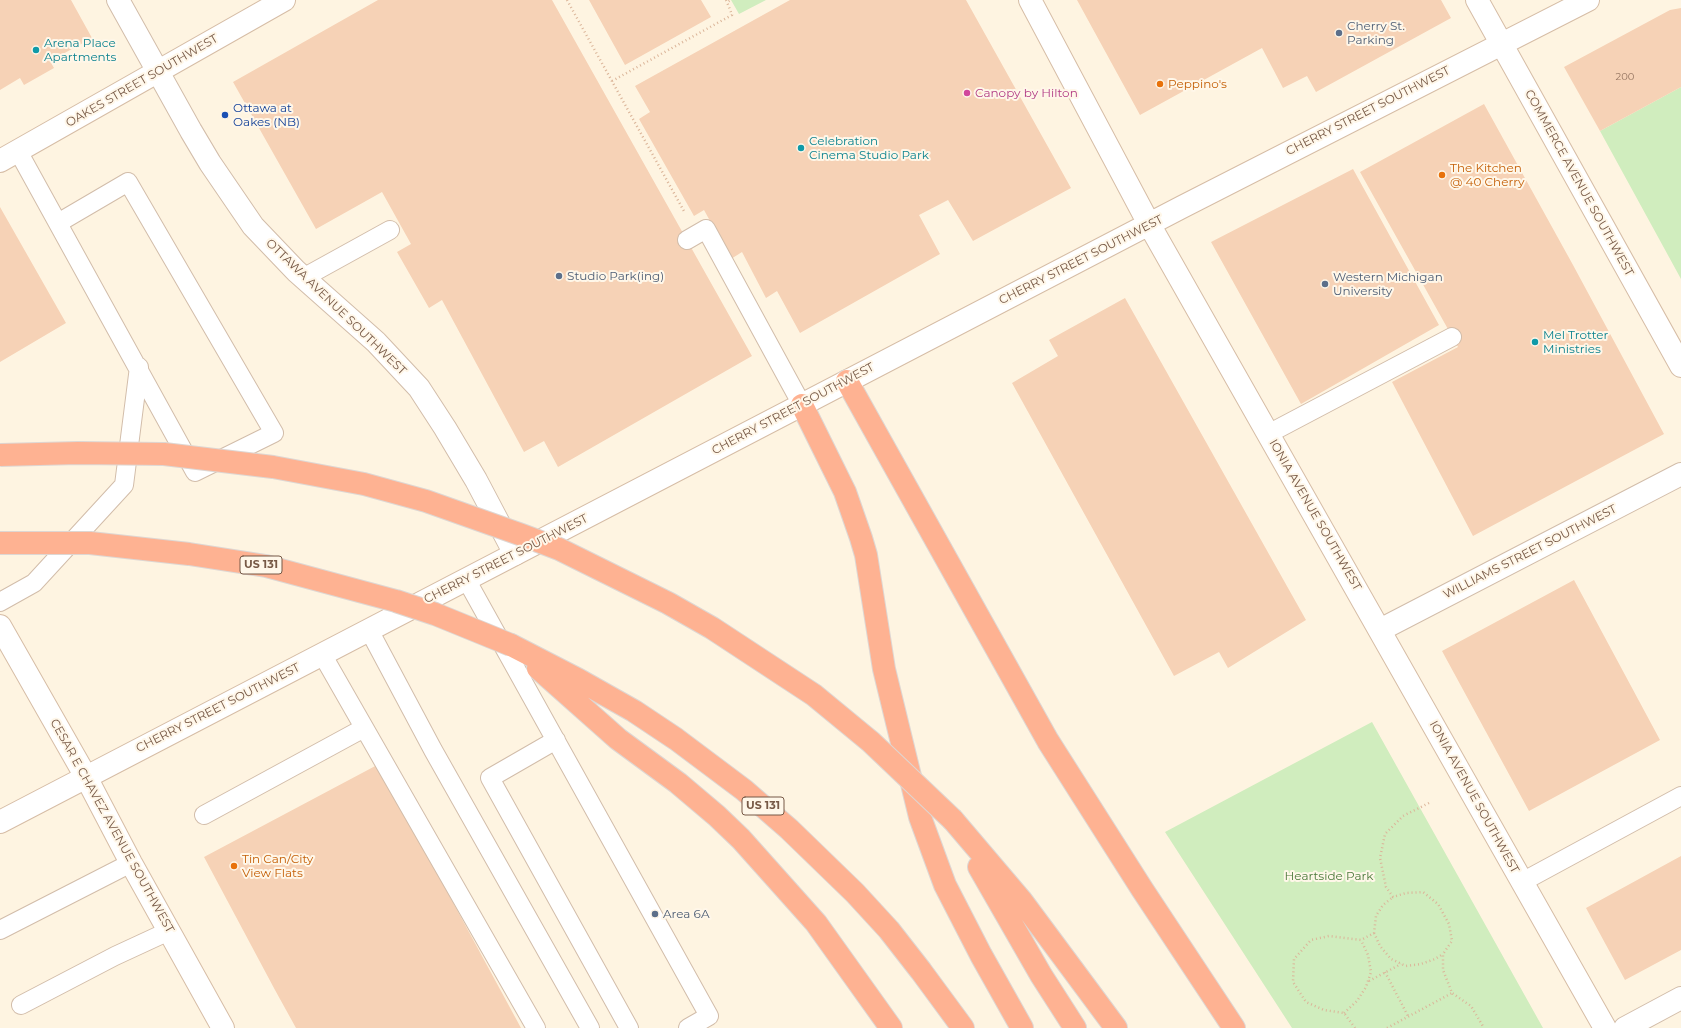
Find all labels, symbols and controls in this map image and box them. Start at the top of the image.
place label: Cherry St. Parking [1347,19,1405,47]
marker: Cherry St. Parking [1334,28,1344,38]
street label: OAKES STREET SOUTHWEST [63,31,221,131]
place label: Arena Place Apartments [44,36,116,64]
marker: Arena Place Apartments [31,45,41,55]
street label: CHERRY STREET SOUTHWEST [1284,63,1452,159]
house number: 200 [1616,71,1634,83]
place label: Peppino's [1168,77,1227,91]
marker: Peppino's [1155,79,1165,89]
place label: Canopy by Hilton [975,86,1078,100]
street label: COMMERCE AVENUE SOUTHWEST [1522,87,1636,279]
marker: Canopy by Hilton [962,88,972,98]
place label: Ottawa at Oakes (NB) [233,101,300,129]
marker: Ottawa at Oakes (NB) [220,110,230,120]
place label: Celebration Cinema Studio Park [809,134,929,162]
marker: Celebration Cinema Studio Park [796,143,806,153]
place label: The Kitchen @ 40 Cherry [1450,161,1524,189]
marker: The Kitchen @ 40 Cherry [1437,170,1447,180]
street label: CHERRY STREET SOUTHWEST [997,212,1165,308]
street label: OTTAWA AVENUE SOUTHWEST [263,236,409,378]
place label: Studio Park(ing) [567,269,664,283]
place label: Western Michigan University [1333,270,1443,298]
marker: Studio Park(ing) [554,271,564,281]
marker: Western Michigan University [1320,279,1330,289]
place label: Mel Trotter Ministries [1543,328,1608,356]
marker: Mel Trotter Ministries [1530,337,1540,347]
street label: CHERRY STREET SOUTHWEST [709,360,877,458]
street label: IONIA AVENUE SOUTHWEST [1266,437,1364,593]
street label: WILLIAMS STREET SOUTHWEST [1441,502,1619,602]
street label: CHERRY STREET SOUTHWEST [422,511,590,607]
road number: US 131 [240,556,282,574]
street label: CHERRY STREET SOUTHWEST [134,660,302,756]
street label: CESAR E CHAVEZ AVENUE SOUTHWEST [47,716,177,936]
street label: IONIA AVENUE SOUTHWEST [1426,718,1522,876]
road number: US 131 [742,797,784,815]
place label: Tin Can/City View Flats [242,852,313,880]
marker: Tin Can/City View Flats [229,861,239,871]
park label: Heartside Park [1285,869,1373,883]
place label: Area 6A [663,907,710,921]
marker: Area 6A [650,909,660,919]

